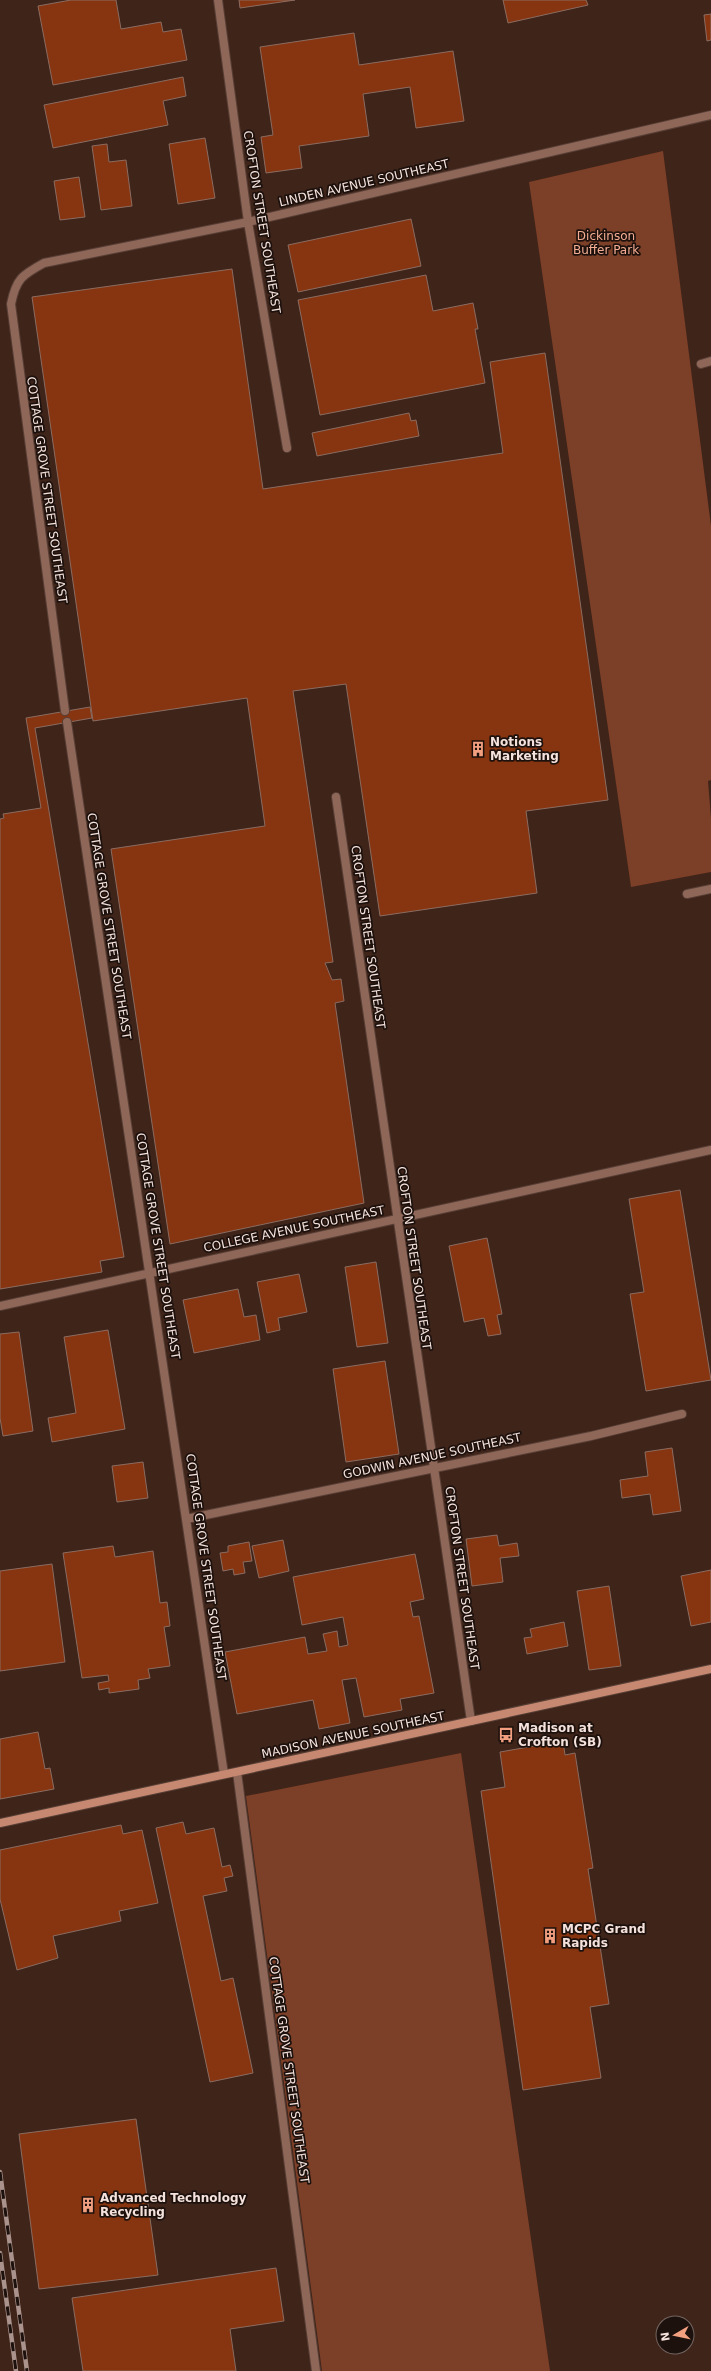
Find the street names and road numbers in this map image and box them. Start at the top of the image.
street label: CROFTON STREET SOUTHEAST [241,130,283,315]
street label: LINDEN AVENUE SOUTHEAST [278,156,451,209]
street label: COTTAGE GROVE STREET SOUTHEAST [24,376,70,605]
street label: COTTAGE GROVE STREET SOUTHEAST [84,812,134,1041]
street label: CROFTON STREET SOUTHEAST [348,844,388,1030]
street label: COTTAGE GROVE STREET SOUTHEAST [133,1132,183,1361]
street label: CROFTON STREET SOUTHEAST [394,1165,434,1351]
street label: COLLEGE AVENUE SOUTHEAST [202,1203,386,1255]
street label: GODWIN AVENUE SOUTHEAST [342,1430,523,1482]
street label: COTTAGE GROVE STREET SOUTHEAST [183,1453,229,1682]
street label: CROFTON STREET SOUTHEAST [442,1485,482,1671]
street label: MADISON AVENUE SOUTHEAST [260,1709,446,1761]
street label: COTTAGE GROVE STREET SOUTHEAST [266,1956,312,2185]

